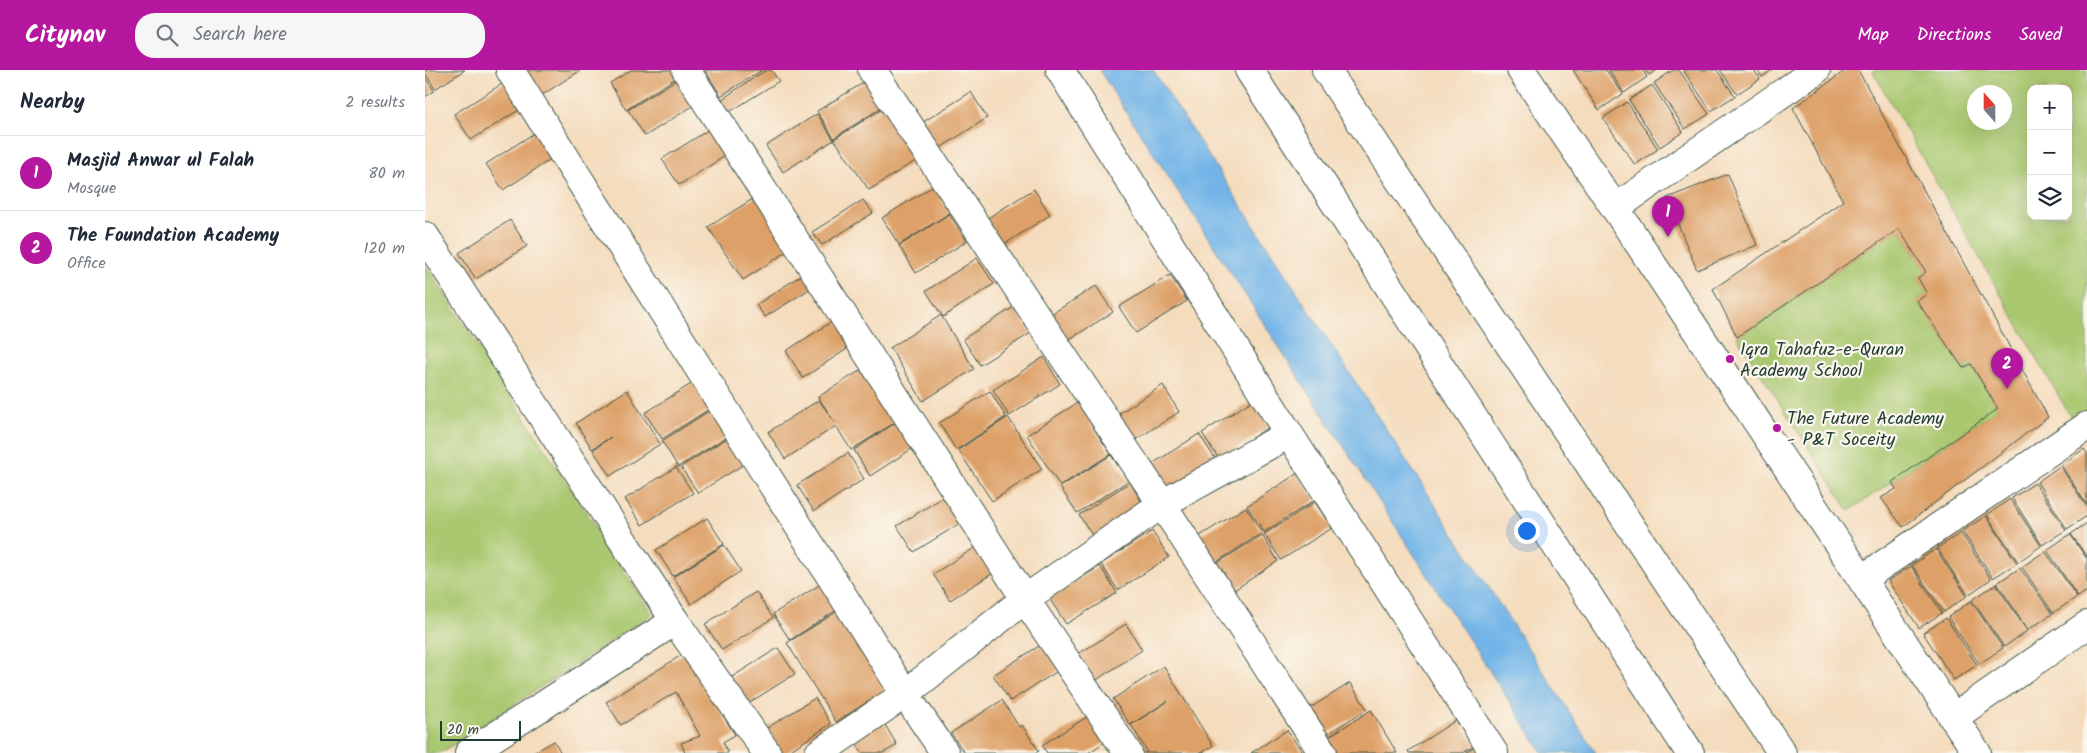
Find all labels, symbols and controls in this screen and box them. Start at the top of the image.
search box [135,13,485,58]
text: Citynav [25,16,105,55]
text: Search here [193,20,287,50]
icon: search [153,21,181,49]
text: Map [1857,21,1889,50]
text: Directions [1917,21,1991,50]
text: Saved [2019,21,2062,50]
north arrow [1967,85,2012,130]
map controls [2027,85,2072,220]
button: + [2027,85,2072,130]
text: Nearby [20,86,85,119]
text: 2 results [345,90,405,115]
button: − [2027,130,2072,175]
text: Masjid Anwar ul Falah [67,146,254,176]
text: 1 [34,161,38,186]
text: 80 m [368,161,405,186]
button: layers [2027,175,2072,220]
text: Mosque [67,176,116,201]
pin: 1 [1652,196,1684,237]
text: The Foundation Academy [67,221,279,251]
text: 2 [31,236,41,261]
text: 120 m [364,236,405,261]
text: Office [67,251,106,276]
place label: Iqra Tahafuz-e-Quran Academy School [1740,336,1904,386]
pin: 2 [1991,348,2023,389]
marker: Iqra Tahafuz-e-Quran Academy School [1724,353,1736,365]
place label: The Future Academy - P&T Soceity [1787,405,1944,455]
marker: The Future Academy - P&T Soceity [1771,422,1783,434]
your location [1514,518,1540,544]
scale bar [440,718,521,741]
text: 20 m [447,719,479,741]

